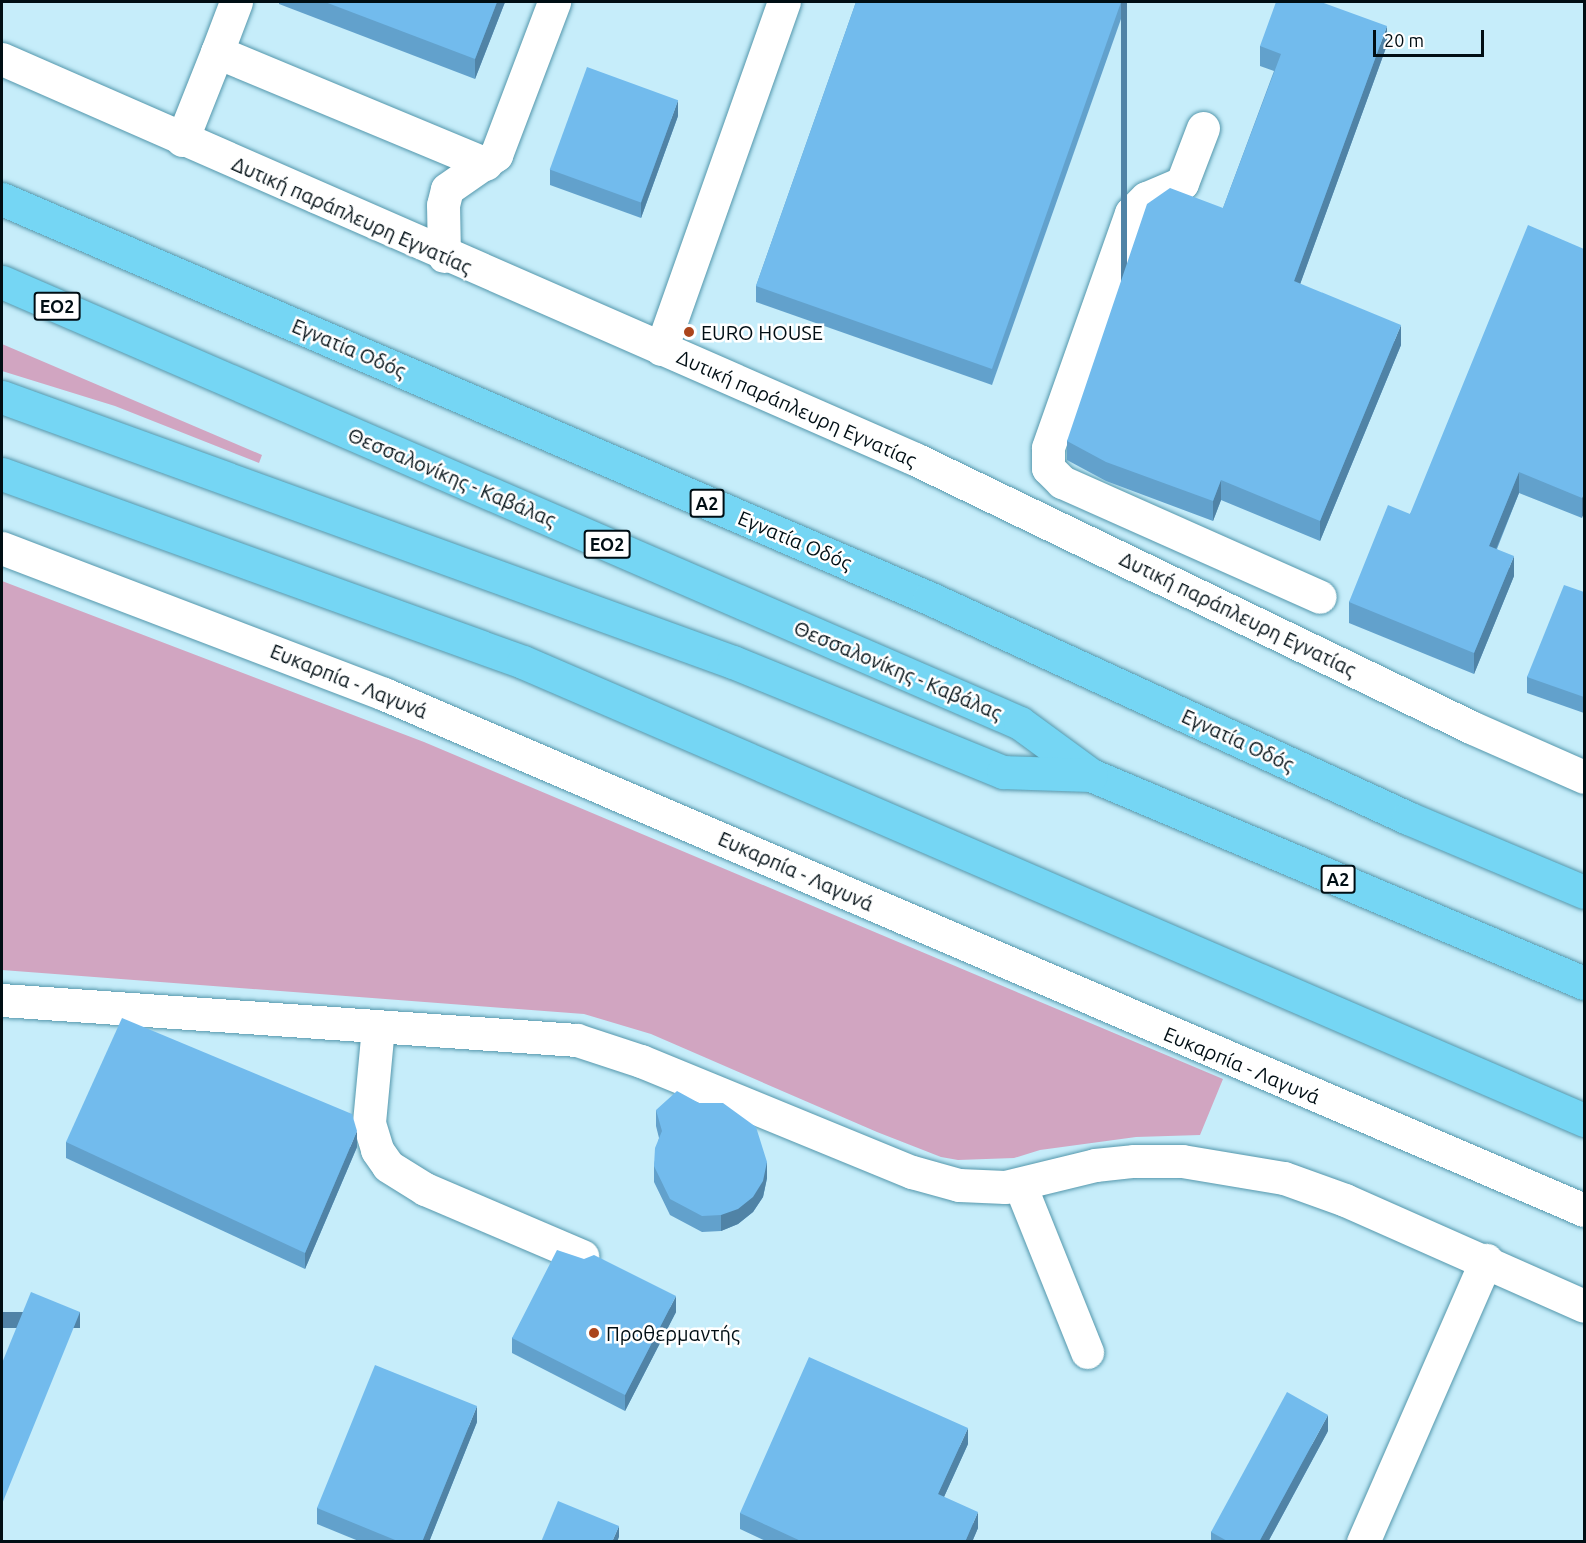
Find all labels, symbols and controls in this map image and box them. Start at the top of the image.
scale bar [1376,18,1487,56]
text: 20 m [1384,30,1424,50]
street label: Δυτική παράπλευρη Εγνατίας [228,151,476,279]
road number: ΕΟ2 [33,291,81,321]
street label: Εγνατία Οδός [289,313,409,383]
place label: EURO HOUSE [701,320,823,344]
marker: EURO HOUSE [682,325,696,339]
street label: Δυτική παράπλευρη Εγνατίας [673,344,921,472]
street label: Θεσσαλονίκης - Καβάλας [344,422,560,532]
road number: Α2 [689,488,725,518]
street label: Εγνατία Οδός [735,505,855,575]
road number: ΕΟ2 [583,529,631,559]
street label: Δυτική παράπλευρη Εγνατίας [1116,546,1360,682]
street label: Θεσσαλονίκης - Καβάλας [790,615,1006,725]
street label: Ευκαρπία - Λαγυνά [267,639,431,723]
street label: Εγνατία Οδός [1178,704,1298,776]
street label: Ευκαρπία - Λαγυνά [715,826,877,916]
road number: Α2 [1320,864,1356,894]
street label: Ευκαρπία - Λαγυνά [1160,1021,1324,1109]
place label: Προθερμαντής [606,1321,740,1345]
marker: Προθερμαντής [587,1326,601,1340]

